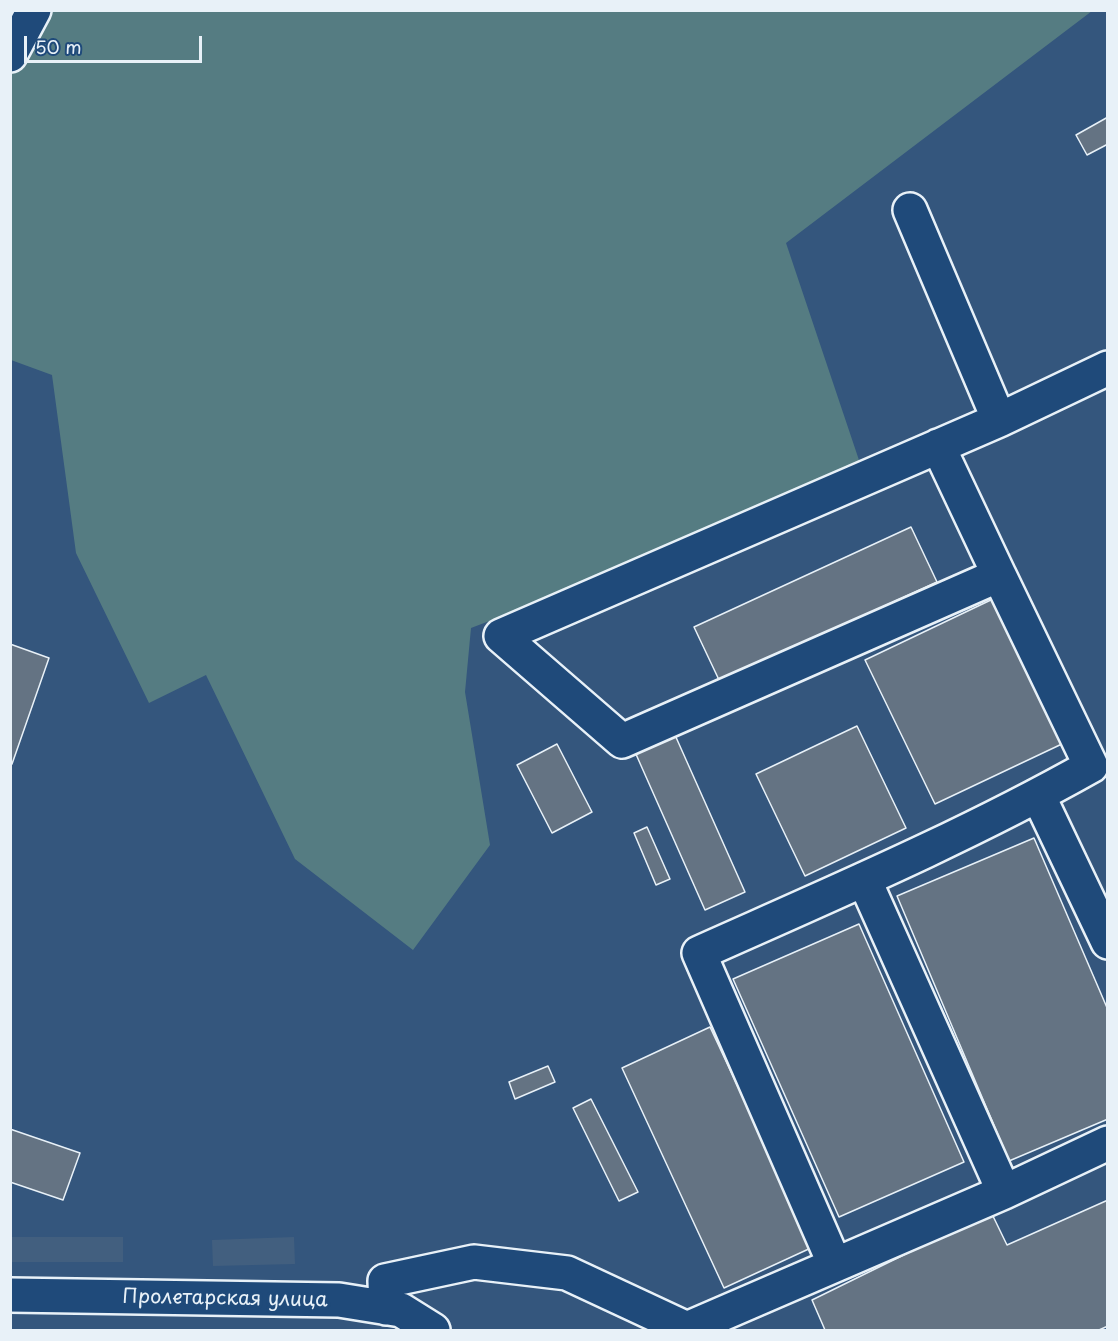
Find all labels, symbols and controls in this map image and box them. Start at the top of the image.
scale bar [27,24,206,62]
text: 50 m [35,33,82,60]
street label: Пролетарская улица [122,1285,328,1313]

